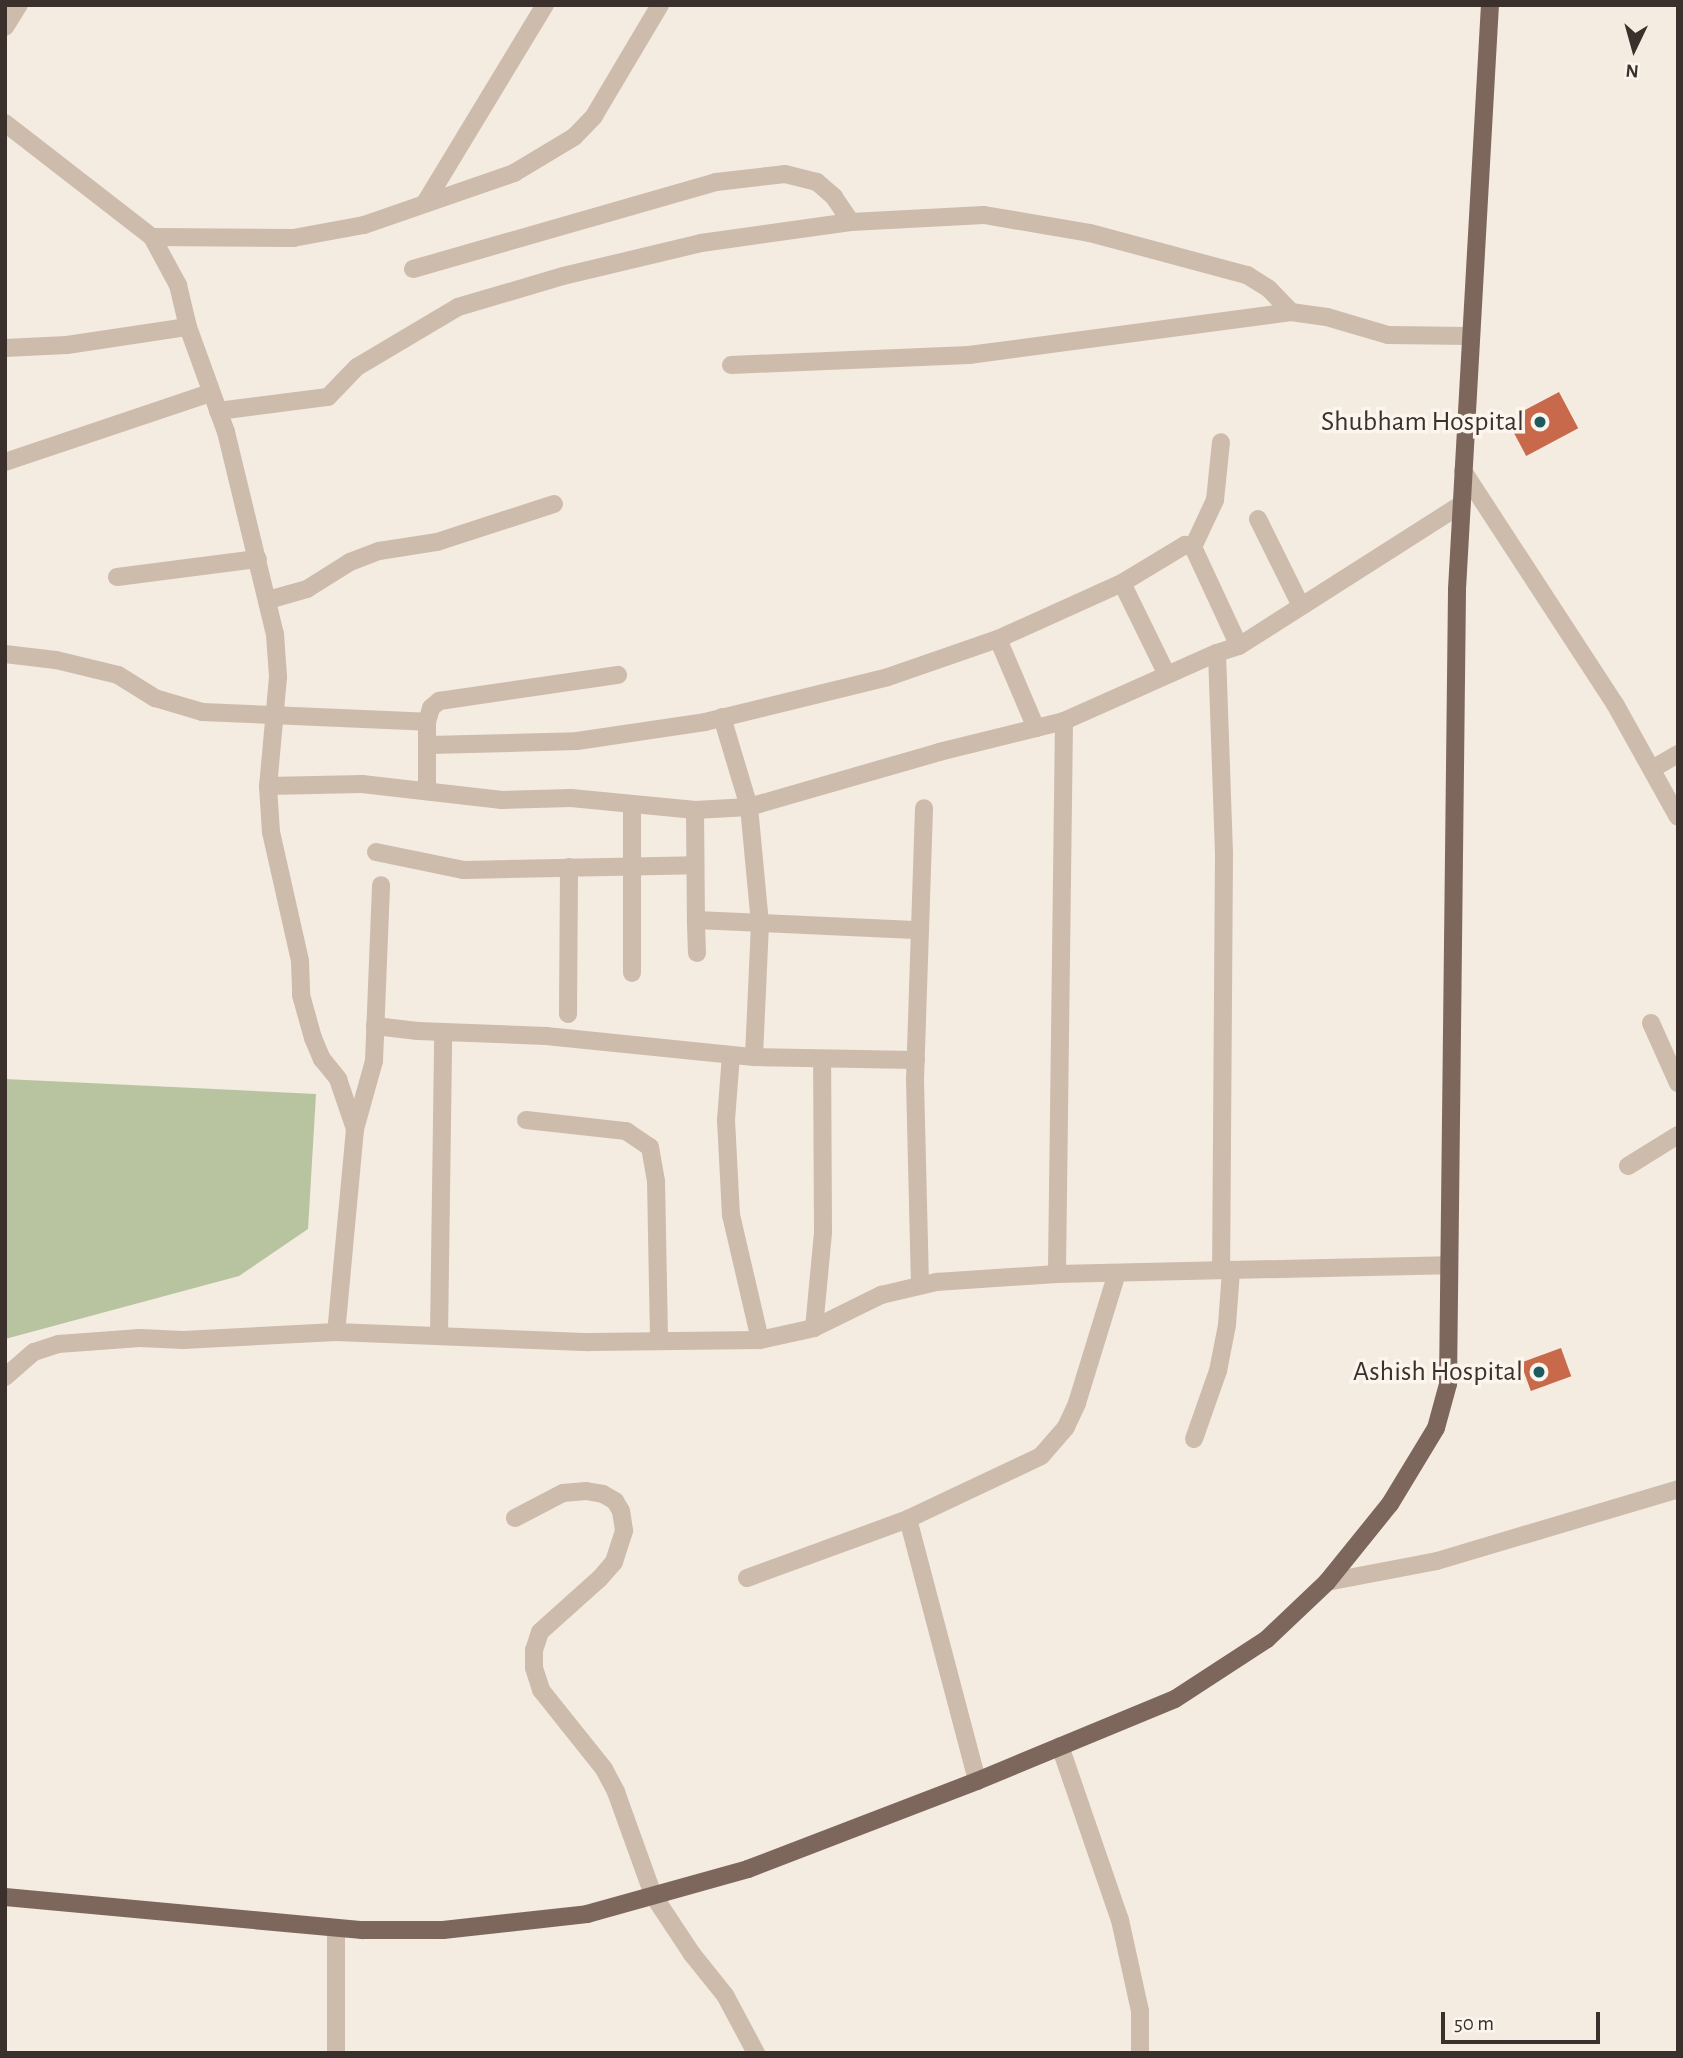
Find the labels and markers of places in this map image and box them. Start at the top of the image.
place label: Shubham Hospital [1321,405,1524,439]
marker: Shubham Hospital [1530,412,1550,432]
place label: Ashish Hospital [1353,1355,1523,1389]
marker: Ashish Hospital [1529,1362,1549,1382]

